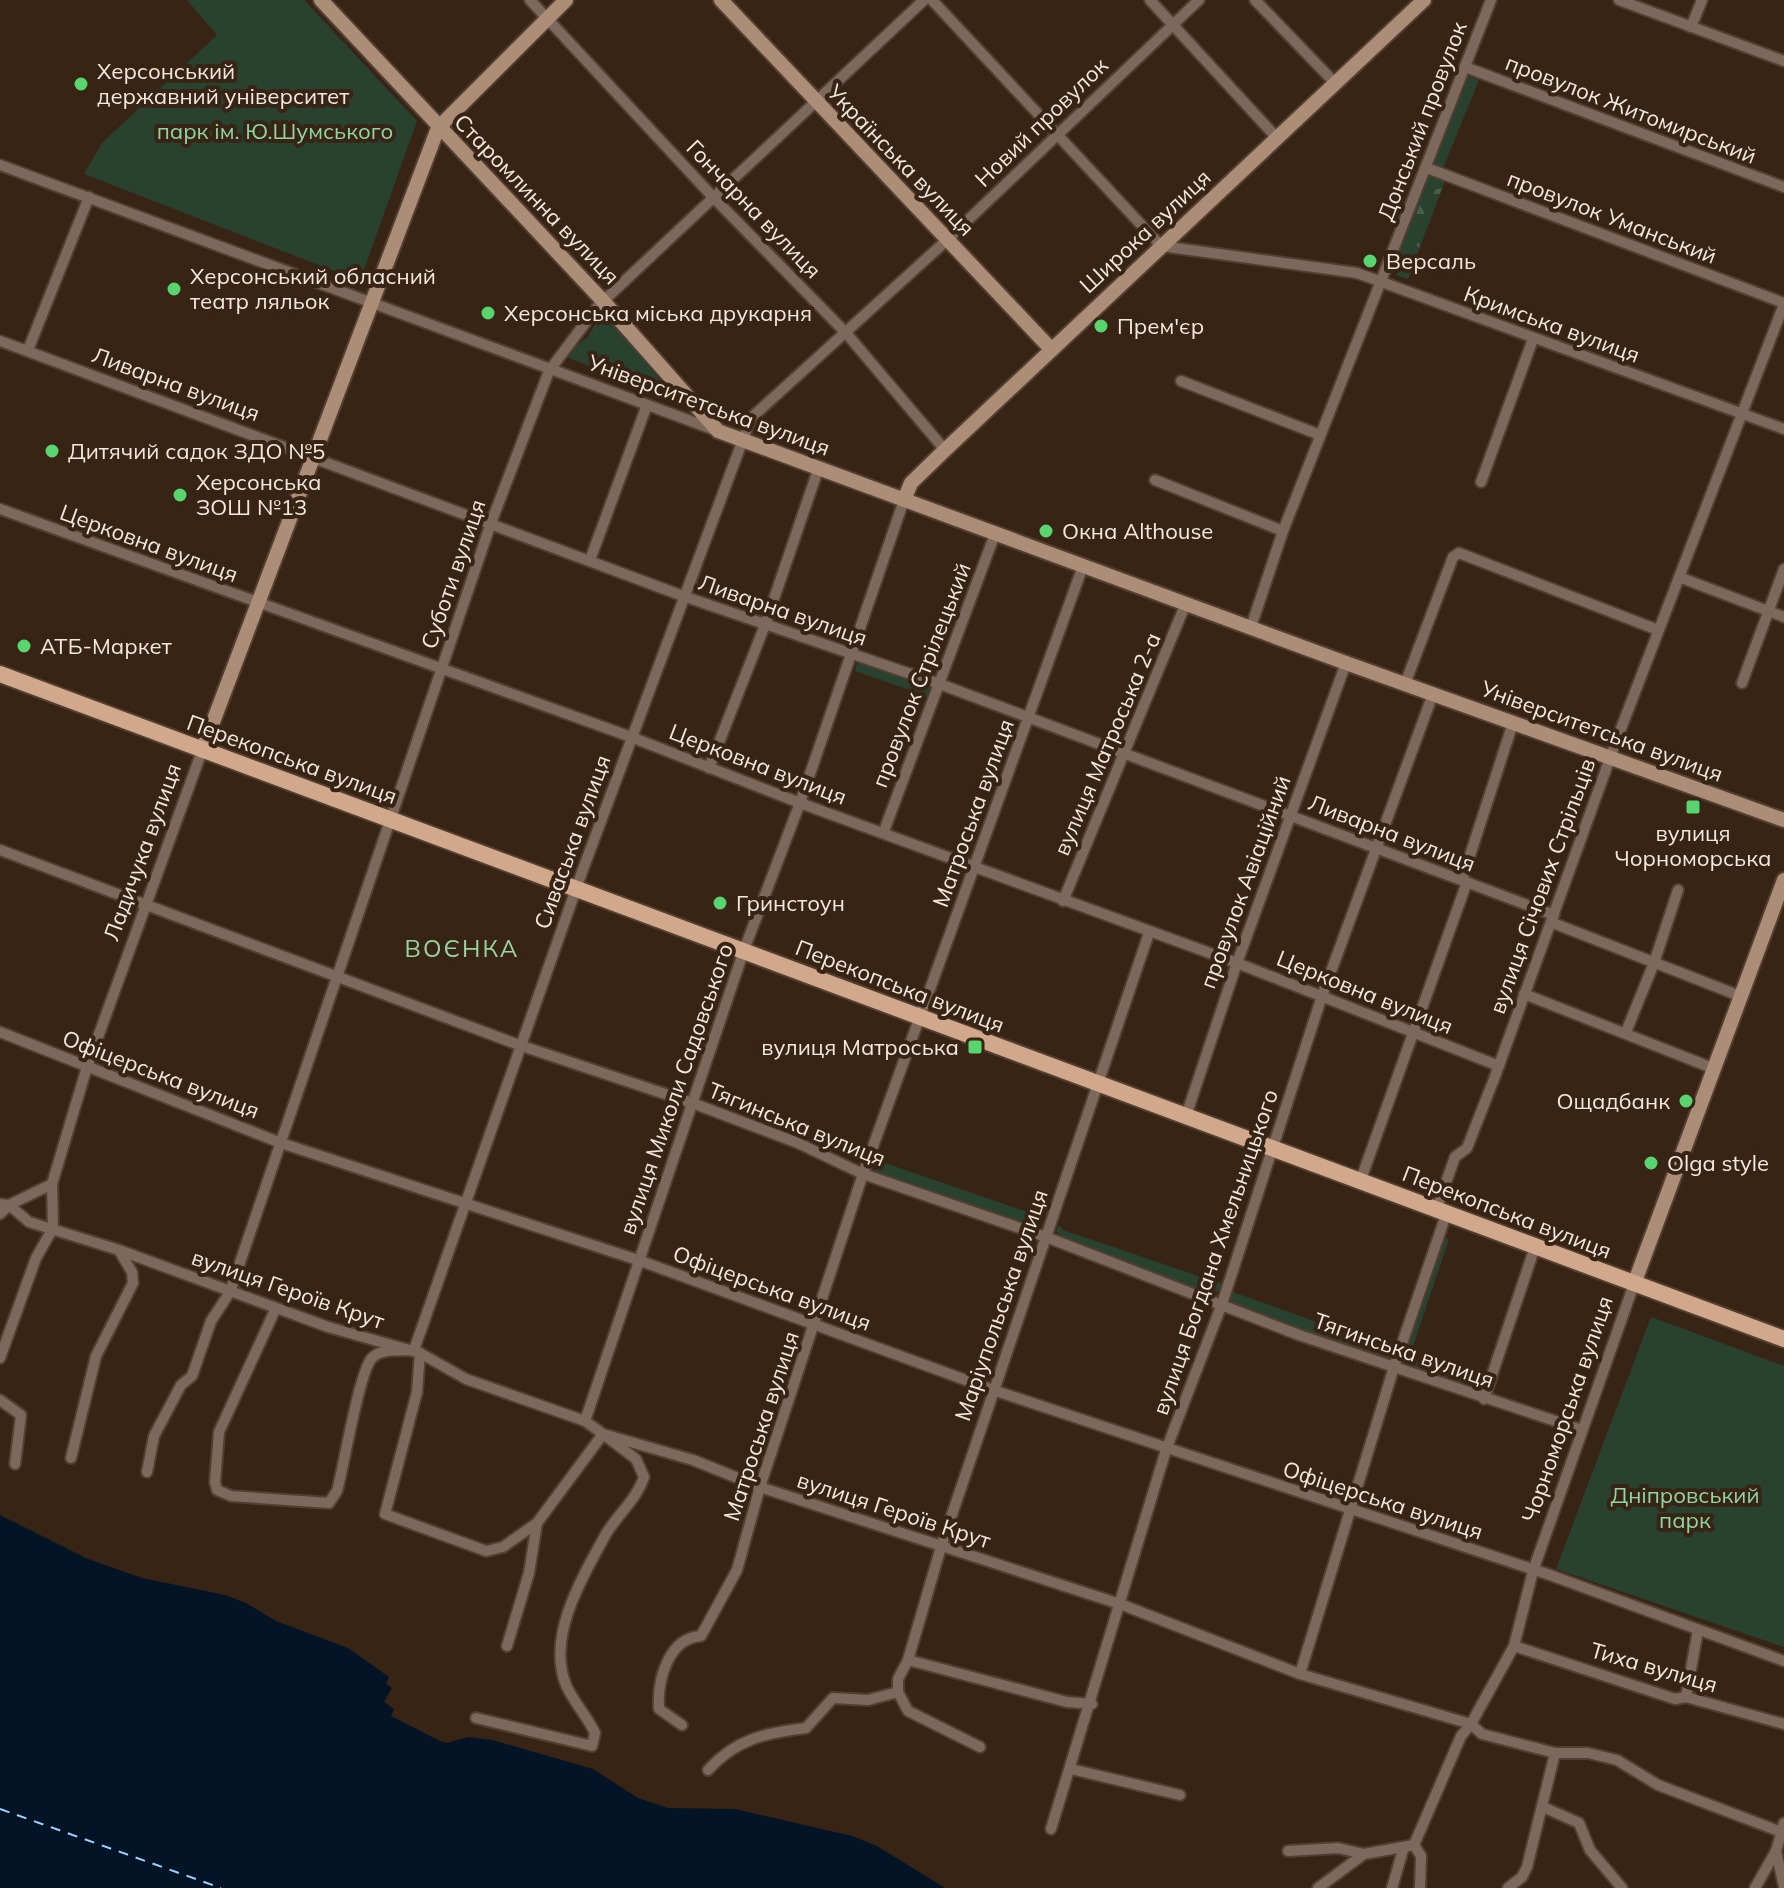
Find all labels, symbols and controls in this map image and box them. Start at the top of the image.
street label: Донський провулок [1371,17,1473,224]
street label: провулок Житомирський [1502,48,1760,170]
street label: Новий провулок [969,51,1113,193]
place label: Херсонський державний університет [97,57,349,110]
marker: Херсонський державний університет [72,75,90,93]
street label: Українська вулиця [821,78,981,242]
street label: Старомлинна вулиця [448,108,626,290]
park label: парк ім. Ю.Шумського [157,117,393,145]
street label: Гончарна вулиця [681,134,827,284]
street label: Широка вулиця [1074,163,1216,299]
street label: провулок Уманський [1503,164,1721,270]
place label: Версаль [1386,247,1476,275]
marker: Версаль [1361,252,1379,270]
place label: Херсонський обласний театр ляльок [190,262,436,315]
street label: Кримська вулиця [1460,279,1644,369]
marker: Херсонський обласний театр ляльок [165,280,183,298]
place label: Херсонська міська друкарня [504,299,812,327]
marker: Херсонська міська друкарня [479,304,497,322]
place label: Прем'єр [1117,312,1204,340]
marker: Прем'єр [1092,317,1110,335]
street label: Ливарна вулиця [88,341,264,427]
street label: Університетська вулиця [583,348,834,462]
place label: Дитячий садок ЗДО №5 [68,437,325,465]
marker: Дитячий садок ЗДО №5 [43,442,61,460]
place label: Херсонська ЗОШ №13 [196,468,321,521]
marker: Херсонська ЗОШ №13 [171,486,189,504]
street label: Суботи вулиця [414,496,492,652]
street label: Церковна вулиця [56,498,242,588]
place label: Окна Althouse [1062,517,1213,545]
marker: Окна Althouse [1037,522,1055,540]
street label: провулок Стрілецький [865,559,977,791]
street label: Ливарна вулиця [695,568,871,652]
street label: вулиця Матроська 2-а [1047,628,1167,860]
place label: АТБ-Маркет [40,632,172,660]
marker: АТБ-Маркет [15,637,33,655]
street label: Університетська вулиця [1476,674,1727,788]
street label: Перекопська вулиця [183,708,401,810]
street label: Матроська вулиця [926,715,1020,911]
street label: Церковна вулиця [665,717,851,811]
street label: Сиваська вулиця [528,751,616,933]
street label: вулиця Січових Стрільців [1483,755,1601,1017]
street label: Ладичука вулиця [97,759,187,945]
street label: провулок Авіаційний [1193,772,1297,992]
street label: Ливарна вулиця [1305,788,1479,878]
marker: вулиця Чорноморська [1684,798,1702,816]
place label: вулиця Чорноморська [1615,819,1771,872]
place label: Гринстоун [736,889,845,917]
marker: Гринстоун [711,894,729,912]
district label: ВОЄНКА [405,933,519,963]
street label: Перекопська вулиця [792,933,1008,1039]
street label: вулиця Миколи Садовського [613,940,739,1238]
street label: Церковна вулиця [1273,944,1457,1040]
street label: Офіцерська вулиця [59,1024,263,1124]
place label: вулиця Матроська [761,1033,959,1061]
marker: вулиця Матроська [966,1038,984,1056]
street label: Тягинська вулиця [704,1076,890,1172]
street label: вулиця Богдана Хмельницького [1146,1085,1284,1419]
place label: Ощадбанк [1556,1087,1670,1115]
marker: Ощадбанк [1677,1092,1695,1110]
place label: Olga style [1667,1149,1769,1177]
marker: Olga style [1642,1154,1660,1172]
street label: Перекопська вулиця [1399,1159,1615,1265]
street label: Маріупольська вулиця [948,1186,1054,1424]
street label: Офіцерська вулиця [669,1239,875,1337]
street label: вулиця Героїв Крут [188,1243,388,1335]
street label: Чорноморська вулиця [1515,1292,1619,1526]
street label: Тягинська вулиця [1310,1306,1498,1394]
street label: Матроська вулиця [717,1328,805,1524]
street label: Офіцерська вулиця [1279,1454,1487,1546]
street label: вулиця Героїв Крут [794,1465,994,1555]
park label: Дніпровський парк [1610,1481,1760,1534]
street label: Тиха вулиця [1587,1636,1721,1698]

